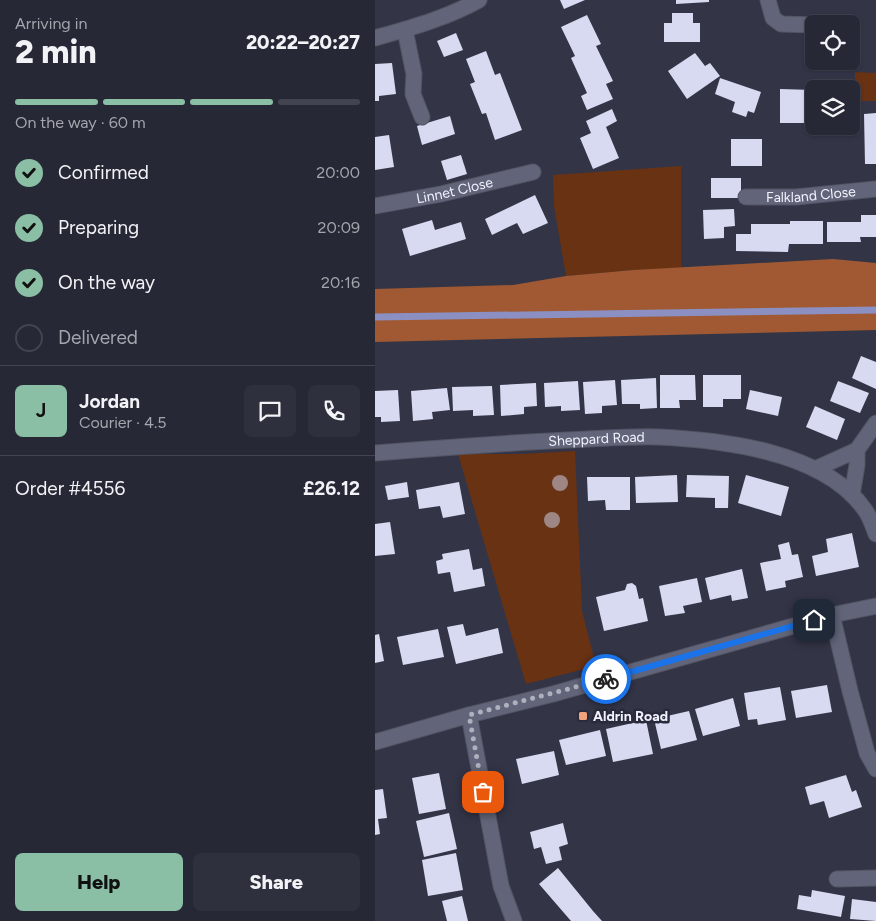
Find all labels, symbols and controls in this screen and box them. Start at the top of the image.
text: Arriving in [15,14,87,33]
map controls [805,15,860,135]
button: locate [805,15,860,70]
text: 20:22–20:27 [246,31,360,54]
text: 2 min [15,33,97,71]
button: layers [805,80,860,135]
text: On the way · 60 m [15,113,146,132]
icon: check [15,159,43,187]
text: Confirmed [58,161,149,184]
text: 20:00 [316,163,360,182]
street label: Linnet Close [415,174,495,207]
street label: Falkland Close [766,183,857,206]
icon: check [15,214,43,242]
text: Preparing [58,216,139,239]
text: 20:09 [317,218,360,237]
icon: check [15,269,43,297]
text: On the way [58,271,155,294]
text: 20:16 [321,273,360,292]
text: Delivered [58,326,138,349]
button: chat [244,385,296,437]
button: phone [308,385,360,437]
text: Jordan [79,390,140,413]
text: J [36,399,46,422]
text: Courier · 4.5 [79,413,166,432]
street label: Sheppard Road [548,429,645,450]
text: Order #4556 [15,477,125,500]
text: £26.12 [303,477,360,500]
pin [793,599,835,641]
icon: home [800,606,828,634]
courier [581,654,631,704]
icon: bike [592,665,620,693]
place label: Aldrin Road [593,708,668,725]
marker: Aldrin Road [577,710,589,722]
pin [462,771,504,813]
icon: bag [469,778,497,806]
button: Help [15,853,183,911]
button: Share [193,853,360,911]

